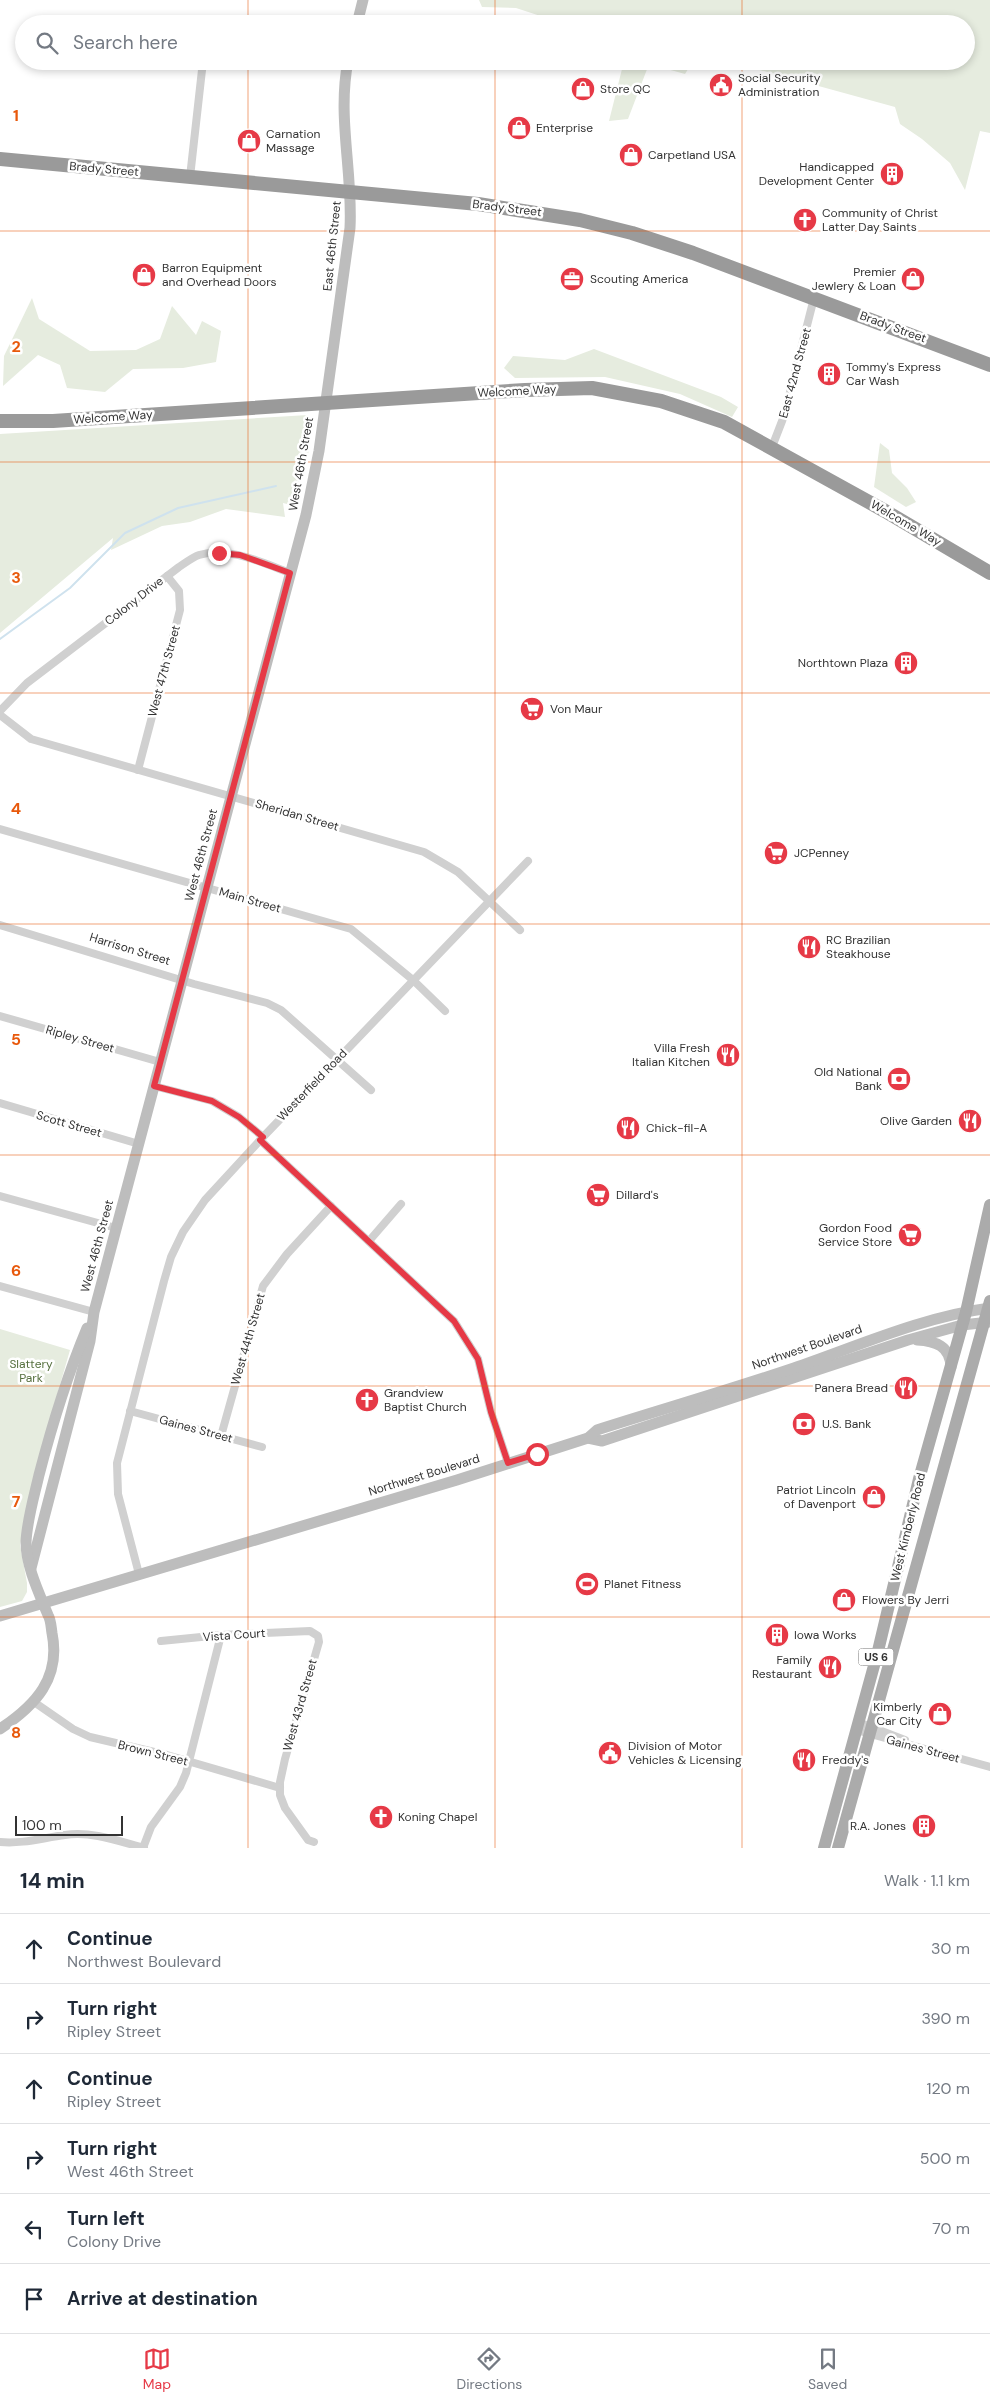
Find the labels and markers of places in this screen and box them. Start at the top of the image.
place label: Social Security Administration [738,70,821,100]
public building icon: Social Security Administration [708,72,734,98]
shop icon: Store QC [570,76,596,102]
place label: Store QC [600,81,651,97]
shop icon: Enterprise [506,115,532,141]
place label: Enterprise [536,120,593,136]
place label: Carnation Massage [266,126,321,156]
shop icon: Carnation Massage [236,128,262,154]
shop icon: Carpetland USA [618,142,644,168]
place label: Carpetland USA [648,147,736,163]
place label: Handicapped Development Center [759,159,875,189]
building icon: Handicapped Development Center [879,161,905,187]
place label: Community of Christ Latter Day Saints [822,205,938,235]
church icon: Community of Christ Latter Day Saints [792,207,818,233]
place label: Barron Equipment and Overhead Doors [162,260,277,290]
shop icon: Barron Equipment and Overhead Doors [131,262,157,288]
place label: Premier Jewlery & Loan [812,264,897,294]
office icon: Scouting America [559,266,585,292]
shop icon: Premier Jewlery & Loan [900,266,926,292]
place label: Scouting America [590,271,688,287]
place label: Tommy's Express Car Wash [846,359,941,389]
building icon: Tommy's Express Car Wash [816,361,842,387]
building icon: Northtown Plaza [893,650,919,676]
place label: Northtown Plaza [798,655,888,671]
supermarket icon: Von Maur [519,696,545,722]
place label: Von Maur [550,701,603,717]
supermarket icon: JCPenney [763,840,789,866]
place label: JCPenney [794,845,849,861]
place label: RC Brazilian Steakhouse [826,932,891,962]
restaurant icon: RC Brazilian Steakhouse [796,934,822,960]
place label: Villa Fresh Italian Kitchen [632,1040,710,1070]
restaurant icon: Villa Fresh Italian Kitchen [715,1042,741,1068]
place label: Old National Bank [814,1064,882,1094]
bank icon: Old National Bank [886,1066,912,1092]
restaurant icon: Olive Garden [957,1108,983,1134]
place label: Olive Garden [880,1113,952,1129]
restaurant icon: Chick-fil-A [615,1115,641,1141]
place label: Chick-fil-A [646,1120,707,1136]
supermarket icon: Dillard's [585,1182,611,1208]
place label: Dillard's [616,1187,659,1203]
place label: Gordon Food Service Store [818,1220,892,1250]
supermarket icon: Gordon Food Service Store [897,1222,923,1248]
restaurant icon: Panera Bread [893,1375,919,1401]
place label: Panera Bread [815,1380,888,1396]
place label: Grandview Baptist Church [384,1385,467,1415]
church icon: Grandview Baptist Church [354,1387,380,1413]
bank icon: U.S. Bank [791,1411,817,1437]
place label: U.S. Bank [822,1416,871,1432]
place label: Patriot Lincoln of Davenport [777,1482,856,1512]
shop icon: Patriot Lincoln of Davenport [861,1484,887,1510]
sports icon: Planet Fitness [574,1571,600,1597]
place label: Planet Fitness [604,1576,681,1592]
shop icon: Flowers By Jerri [831,1587,857,1613]
place label: Flowers By Jerri [862,1592,949,1608]
building icon: Iowa Works [764,1622,790,1648]
place label: Iowa Works [794,1627,857,1643]
place label: Family Restaurant [752,1652,812,1682]
restaurant icon: Family Restaurant [817,1654,843,1680]
place label: Kimberly Car City [873,1699,922,1729]
shop icon: Kimberly Car City [927,1701,953,1727]
place label: Division of Motor Vehicles & Licensing [628,1738,742,1768]
public building icon: Division of Motor Vehicles & Licensing [597,1740,623,1766]
restaurant icon: Freddy's [791,1747,817,1773]
place label: Freddy's [822,1752,869,1768]
church icon: Koning Chapel [368,1804,394,1830]
place label: Koning Chapel [398,1809,477,1825]
building icon: R.A. Jones [911,1813,937,1839]
place label: R.A. Jones [850,1818,906,1834]

